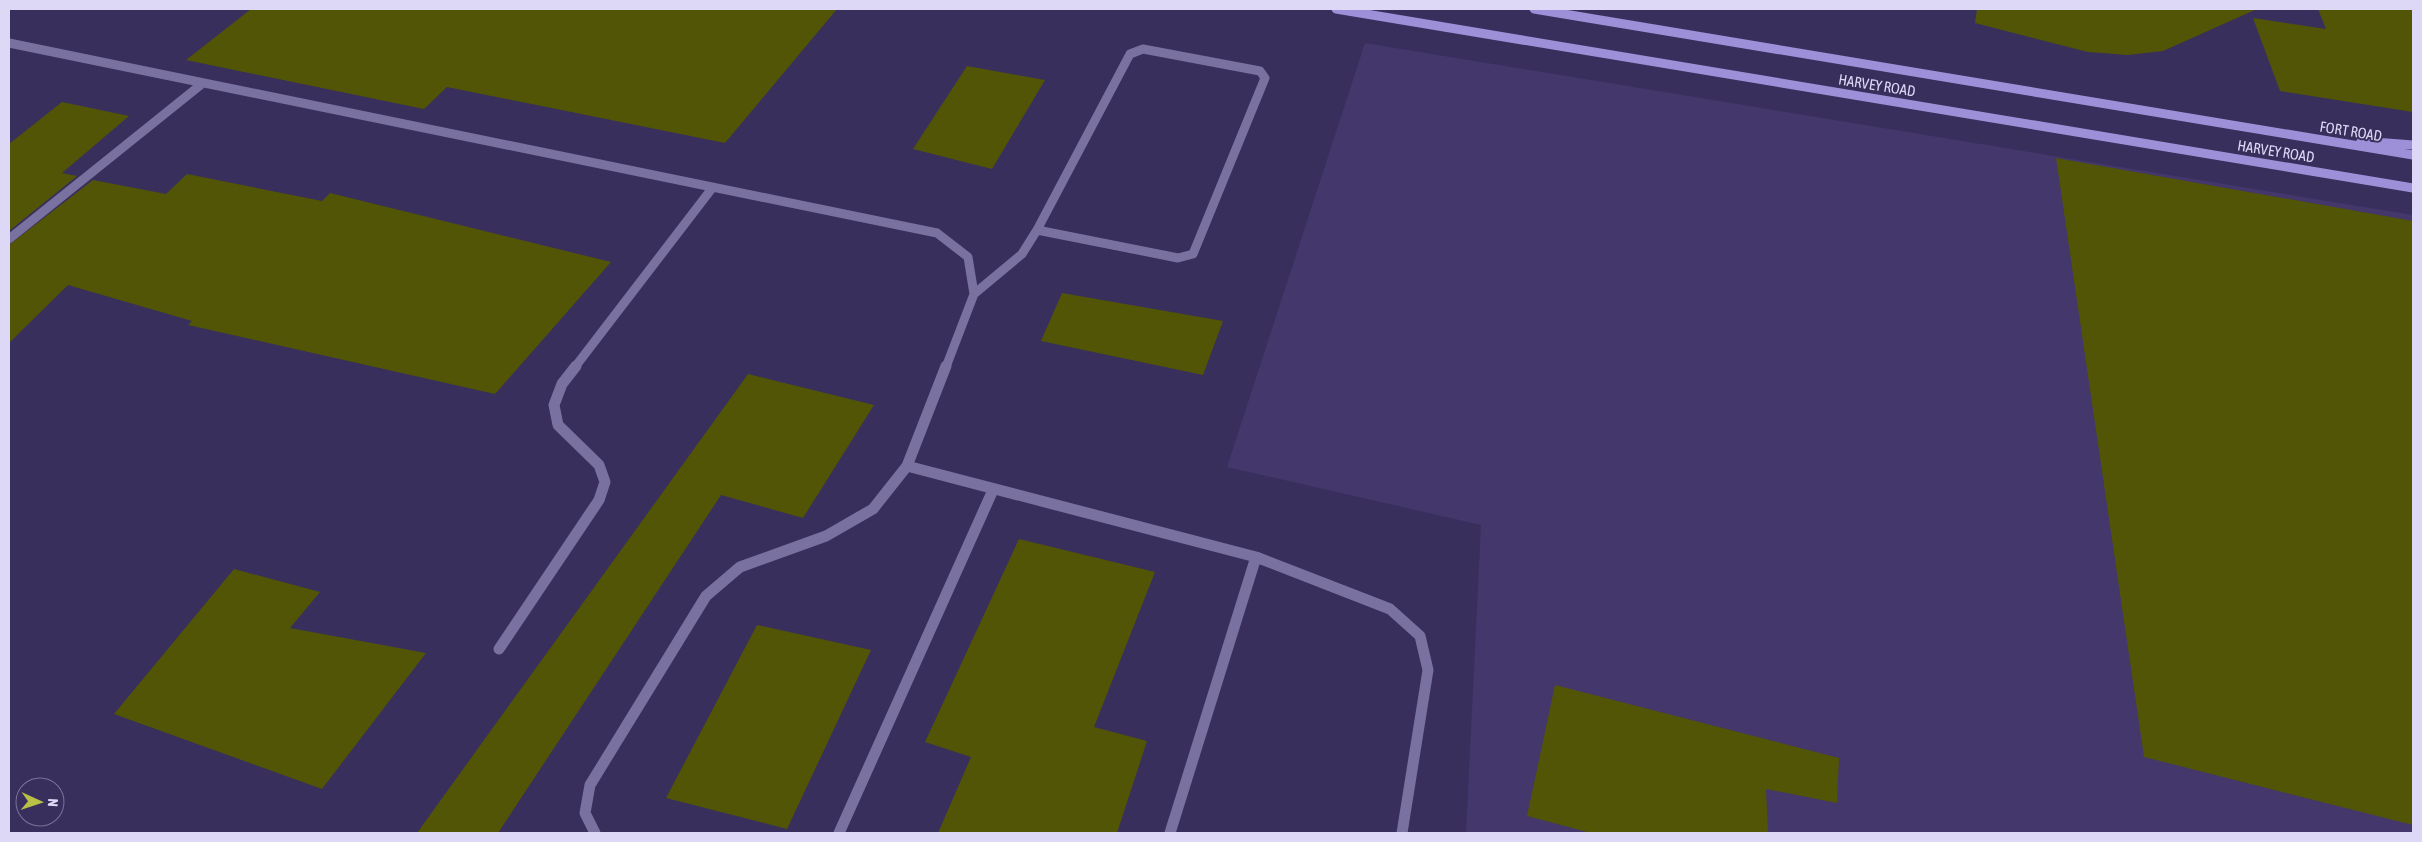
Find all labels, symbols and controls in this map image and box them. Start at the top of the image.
street label: HARVEY ROAD [1837,71,1917,99]
street label: FORT ROAD [2319,118,2383,144]
street label: HARVEY ROAD [2236,137,2316,165]
north arrow [15,777,65,827]
text: N [45,798,61,807]

